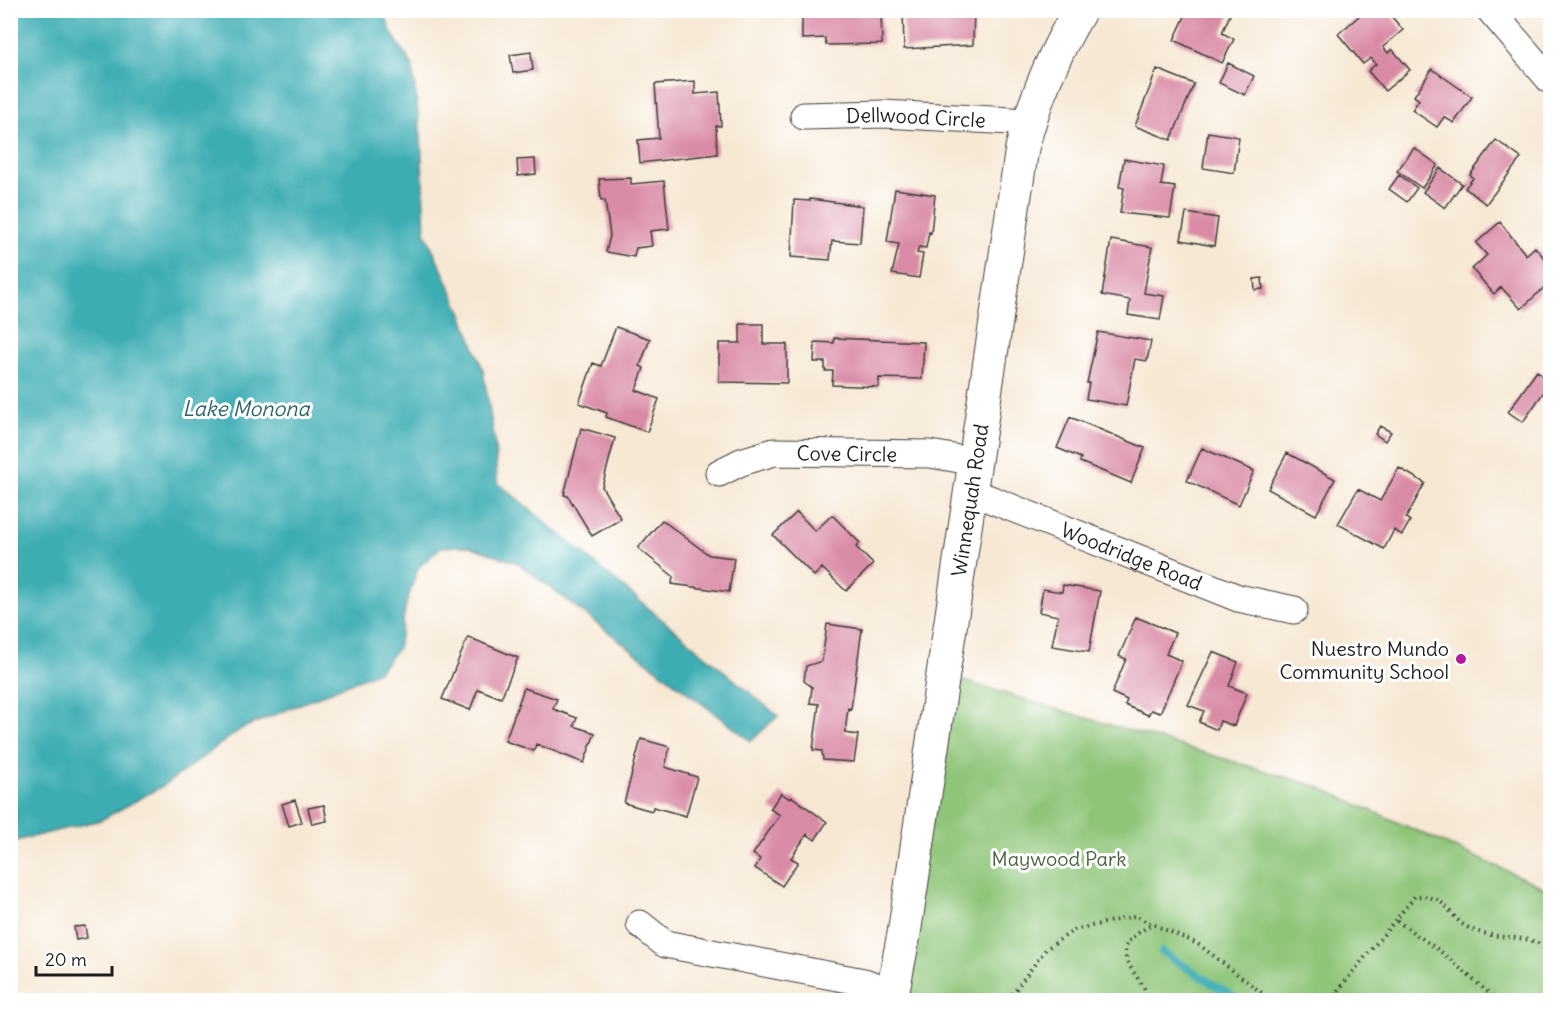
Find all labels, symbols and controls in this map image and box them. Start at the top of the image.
street label: Dellwood Circle [846,101,986,132]
water label: Lake Monona [183,395,310,422]
street label: Winnequah Road [945,422,993,578]
street label: Cove Circle [796,440,897,466]
street label: Woodridge Road [1058,516,1206,595]
place label: Nuestro Mundo Community School [1279,636,1449,684]
marker: Nuestro Mundo Community School [1454,652,1468,666]
park label: Maywood Park [992,846,1126,871]
scale bar [36,939,112,977]
text: 20 m [45,948,87,971]

